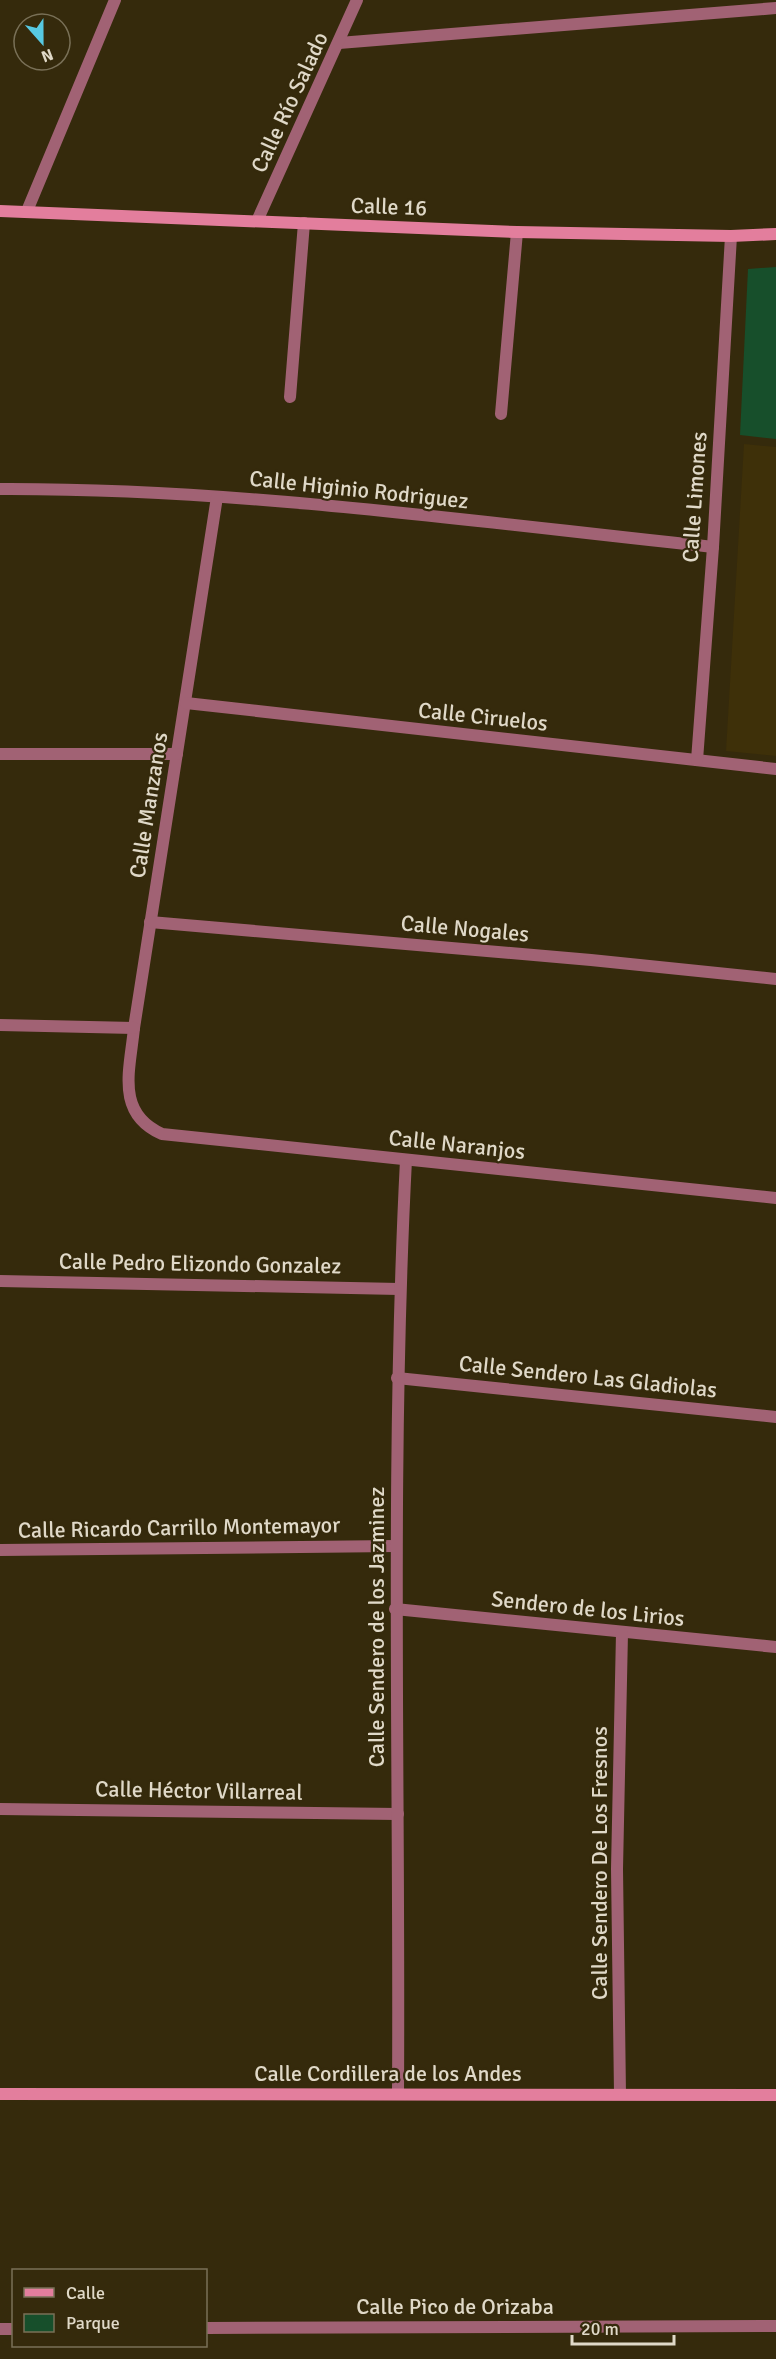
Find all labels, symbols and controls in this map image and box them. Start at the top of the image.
north arrow [12,12,72,72]
street label: Calle Río Salado [245,28,334,177]
text: N [38,44,56,66]
street label: Calle 16 [350,192,428,221]
street label: Calle Limones [676,431,713,563]
street label: Calle Higinio Rodriguez [248,465,470,514]
street label: Calle Ciruelos [417,696,549,737]
street label: Calle Manzanos [124,730,173,880]
street label: Calle Nogales [400,909,530,948]
street label: Calle Naranjos [387,1124,526,1165]
street label: Calle Pedro Elizondo Gonzalez [59,1248,342,1279]
street label: Calle Sendero Las Gladiolas [458,1350,718,1403]
street label: Calle Sendero de los Jazminez [363,1486,390,1767]
street label: Calle Ricardo Carrillo Montemayor [18,1511,340,1544]
street label: Sendero de los Lirios [490,1585,686,1632]
street label: Calle Sendero De Los Fresnos [586,1726,613,2000]
street label: Calle Héctor Villarreal [95,1775,303,1806]
street label: Calle Cordillera de los Andes [254,2060,522,2087]
legend [12,2269,207,2347]
text: Calle [66,2282,105,2304]
street label: Calle Pico de Orizaba [356,2293,554,2320]
scale bar [572,2308,674,2346]
text: Parque [66,2312,120,2334]
text: 20 m [581,2318,619,2340]

